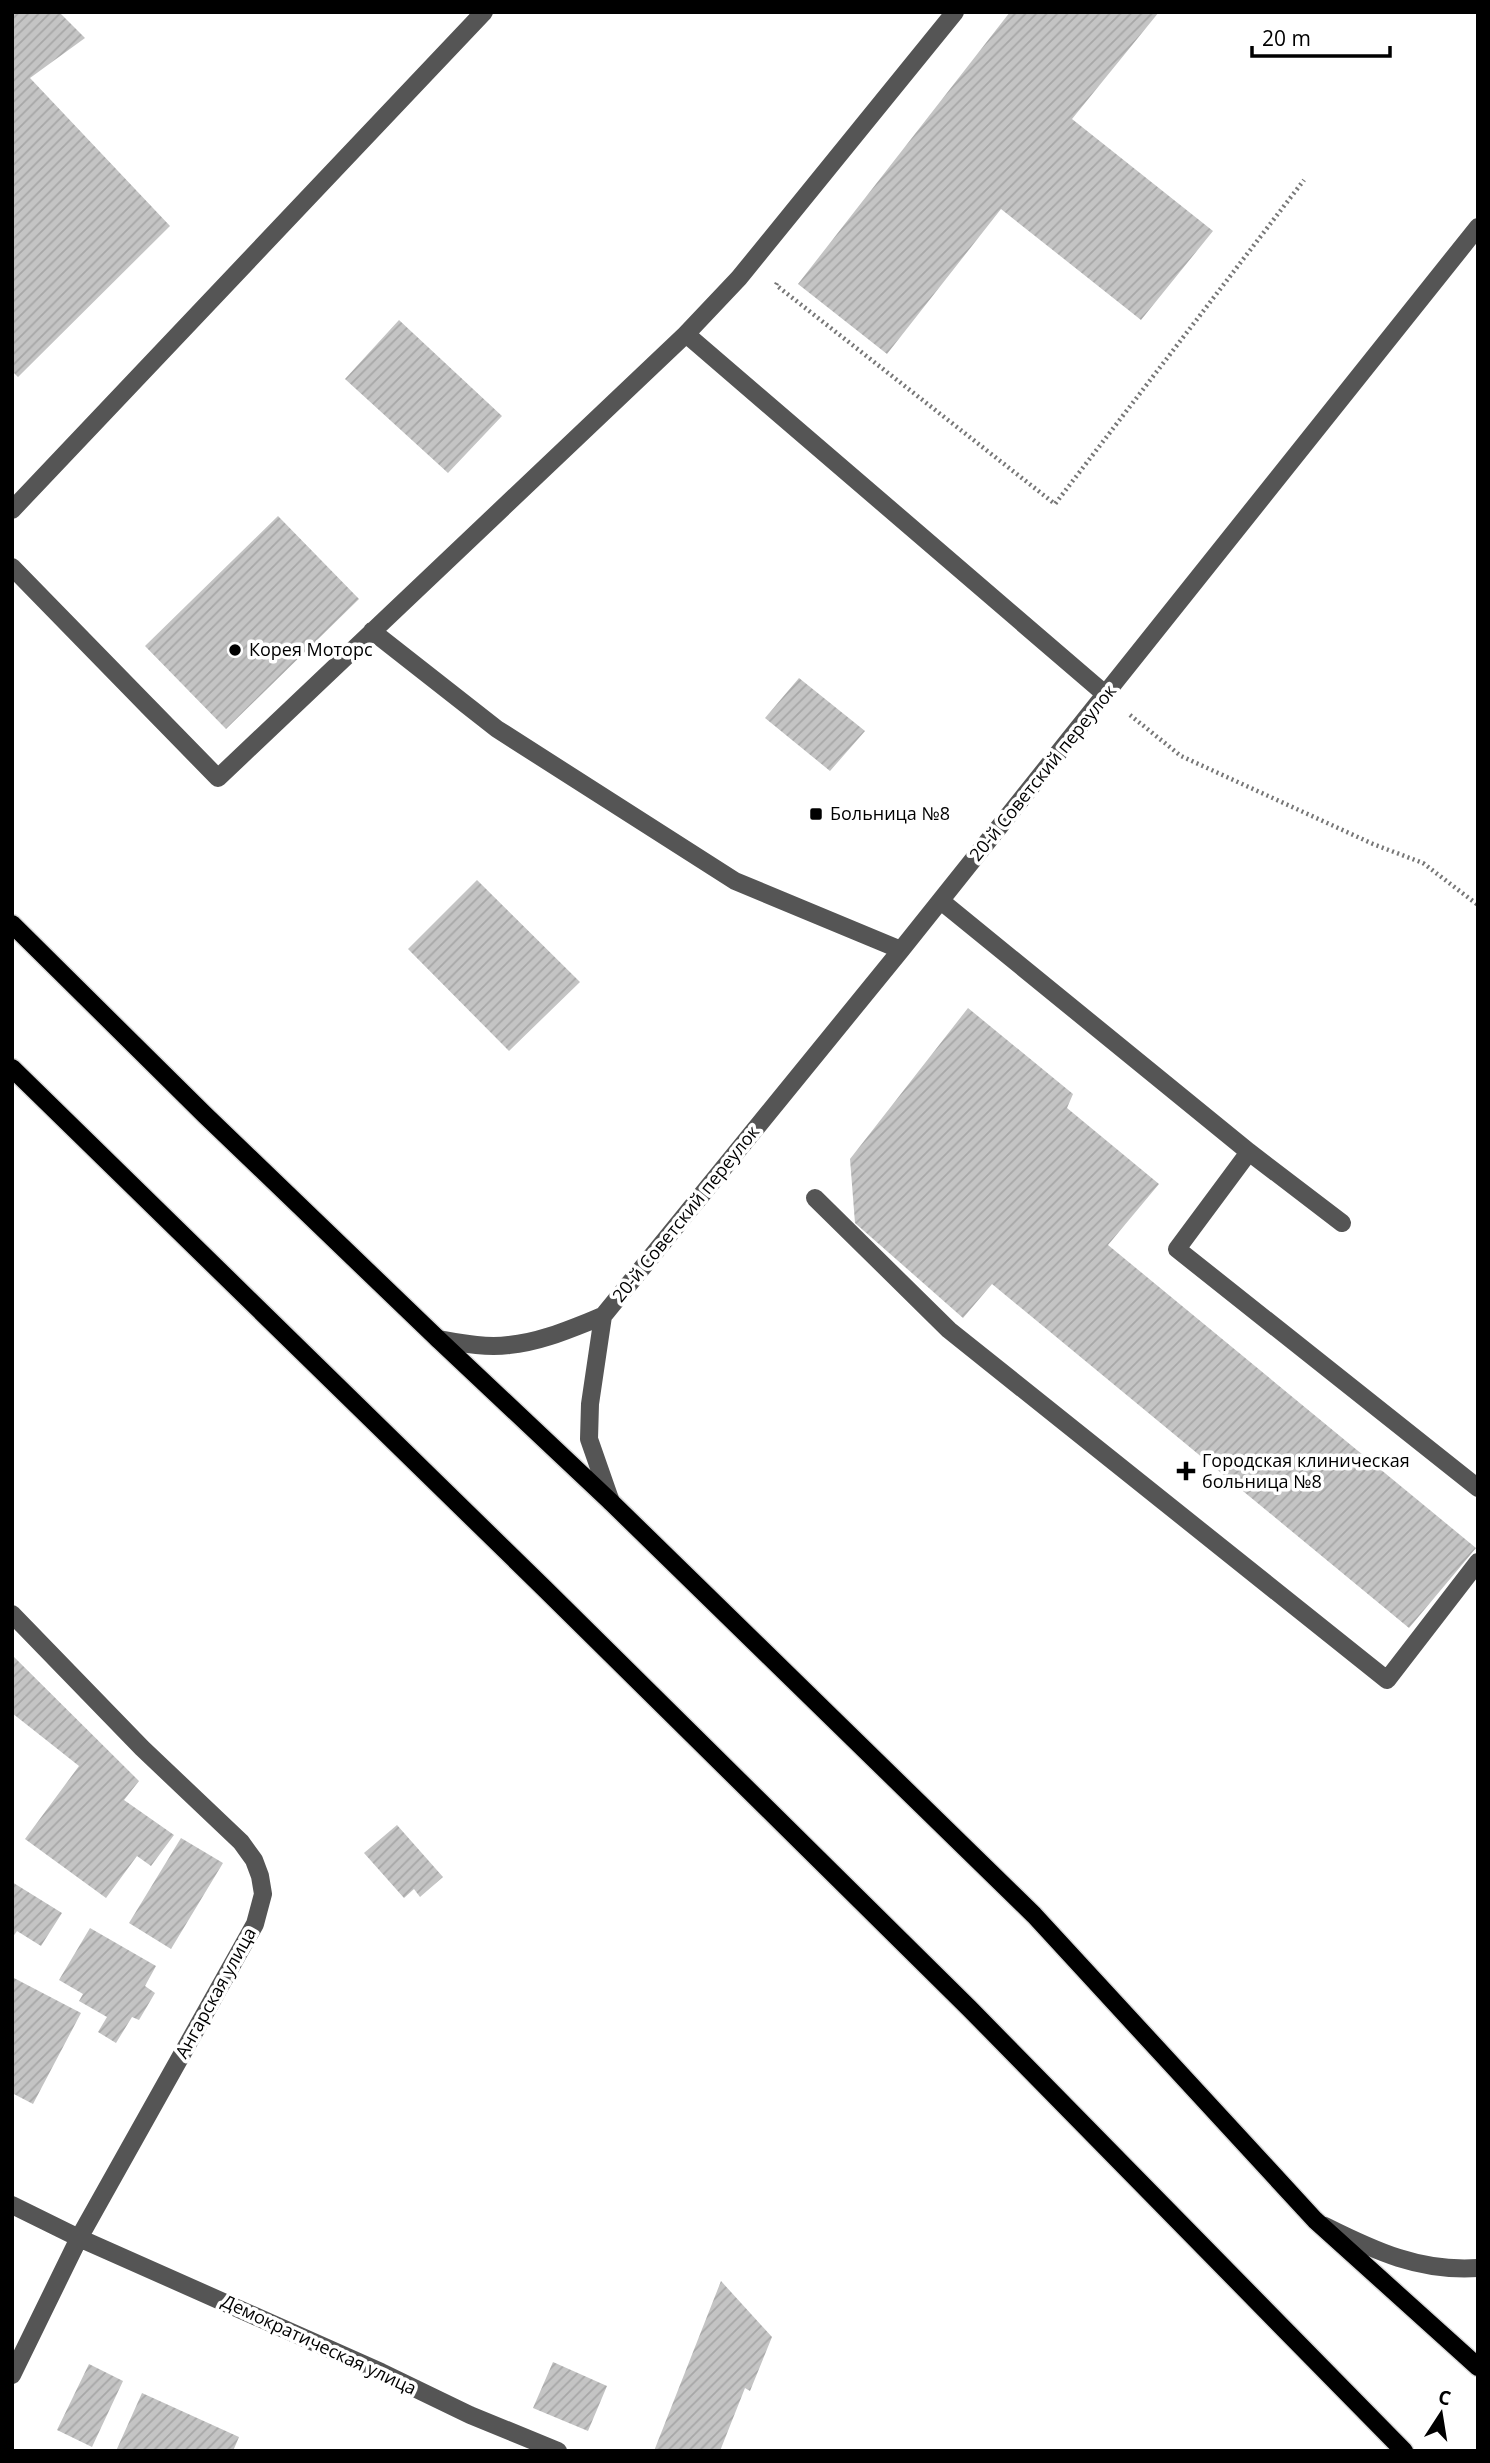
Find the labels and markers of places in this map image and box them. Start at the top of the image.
place label: Корея Моторс [249,637,373,661]
marker: Корея Моторс [227,642,243,658]
place label: Больница №8 [830,801,950,825]
marker: Больница №8 [808,806,824,822]
place label: Городская клиническая больница №8 [1202,1448,1410,1493]
marker: Городская клиническая больница №8 [1176,1461,1196,1481]

